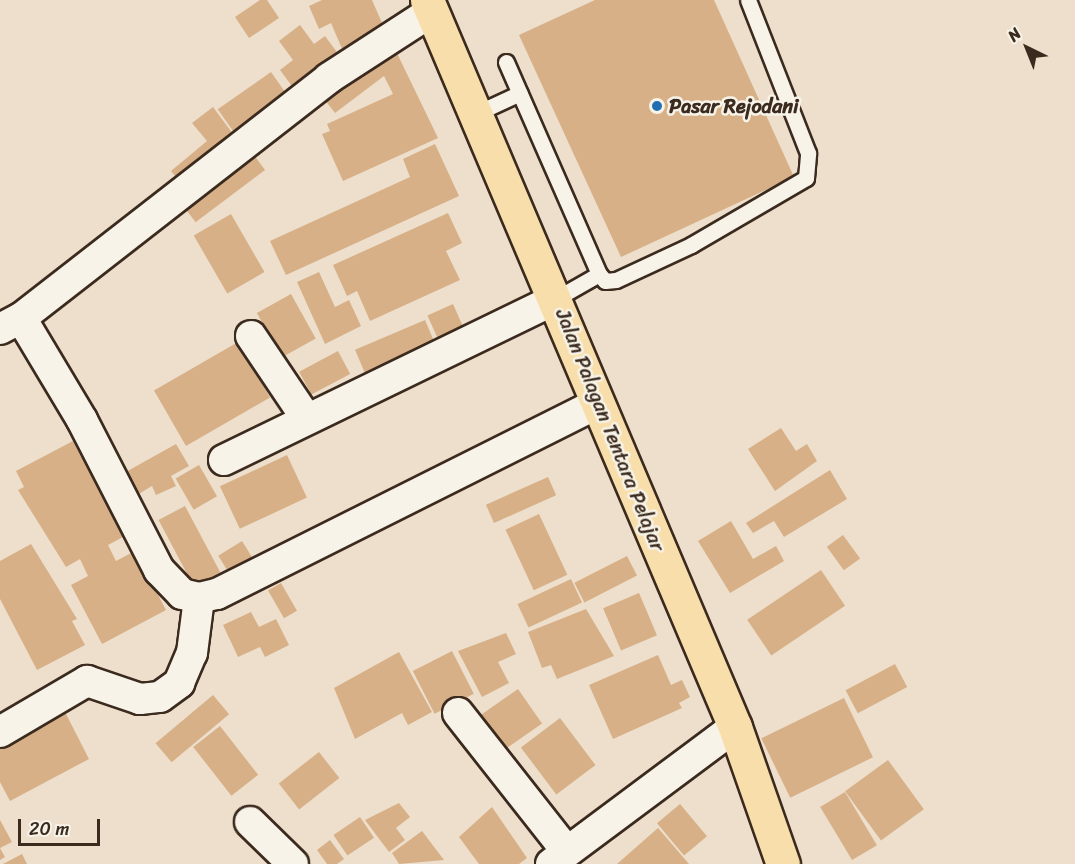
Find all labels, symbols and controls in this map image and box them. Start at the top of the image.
north arrow [997,18,1057,78]
text: N [1000,20,1028,49]
place label: Pasar Rejodani [669,94,800,118]
marker: Pasar Rejodani [650,99,664,113]
street label: Jalan Palagan Tentara Pelajar [550,305,670,555]
scale bar [21,807,104,845]
text: 20 m [29,813,69,845]

